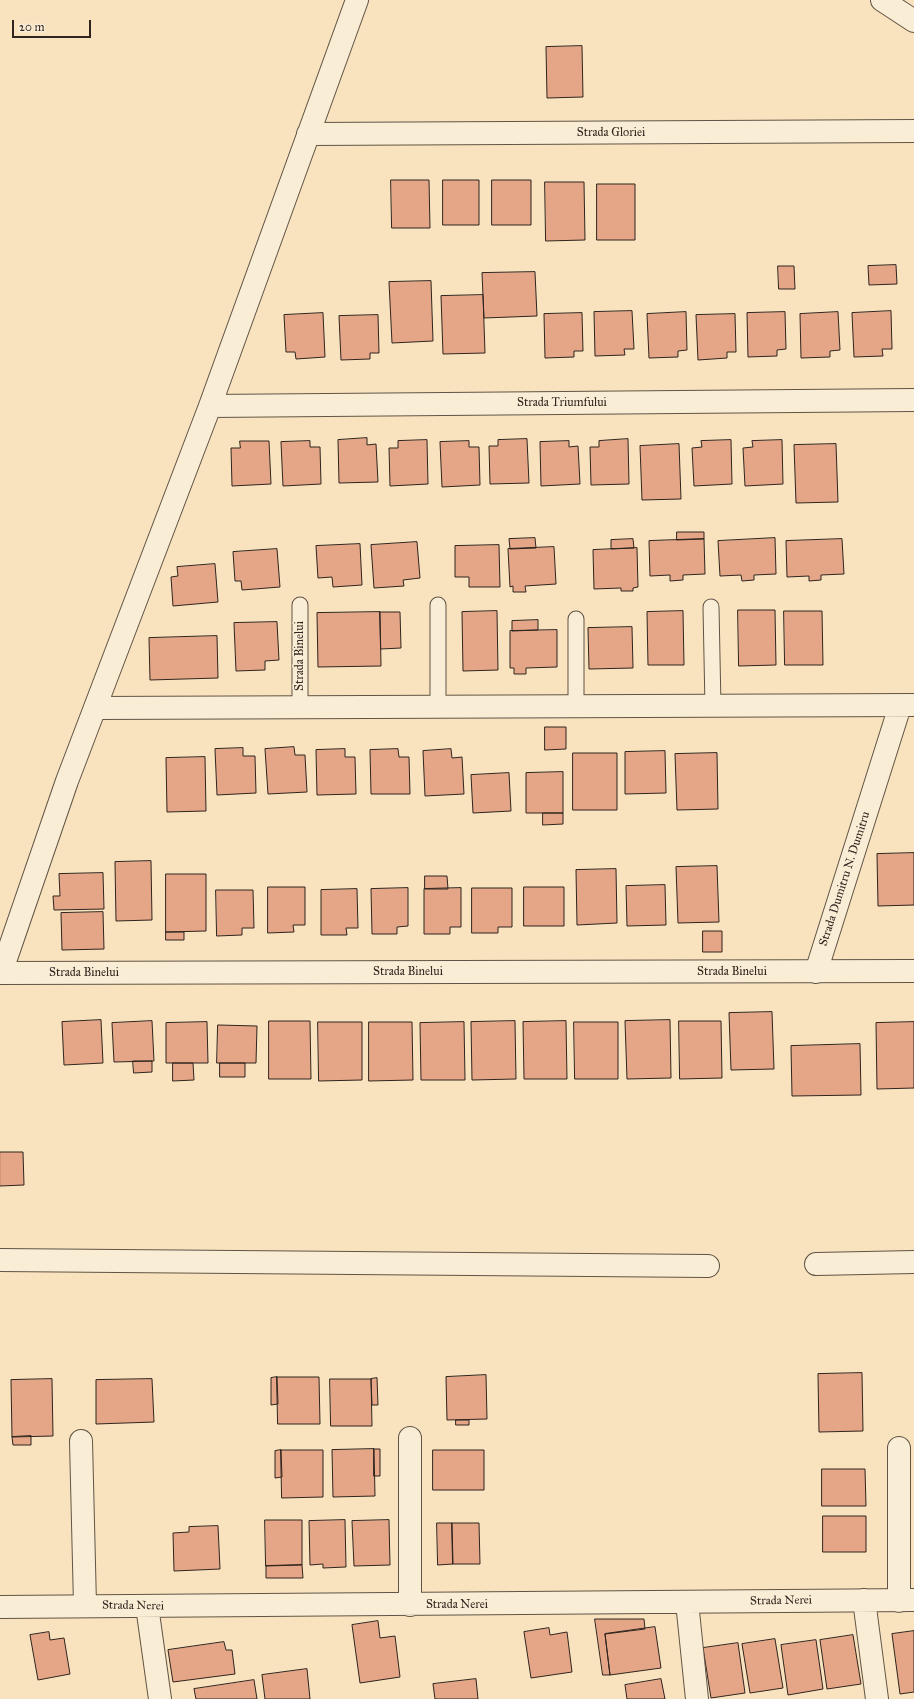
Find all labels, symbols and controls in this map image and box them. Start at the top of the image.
scale bar [14,12,93,38]
text: 20 m [19,20,45,34]
street label: Strada Gloriei [577,126,645,140]
street label: Strada Triumfului [517,396,607,410]
street label: Strada Binelui [293,621,307,691]
street label: Strada Dumitru N. Dumitru [816,810,874,948]
street label: Strada Binelui [373,965,443,979]
street label: Strada Binelui [697,965,767,979]
street label: Strada Binelui [49,966,119,980]
street label: Strada Nerei [750,1593,812,1609]
street label: Strada Nerei [102,1598,164,1614]
street label: Strada Nerei [426,1598,488,1612]

